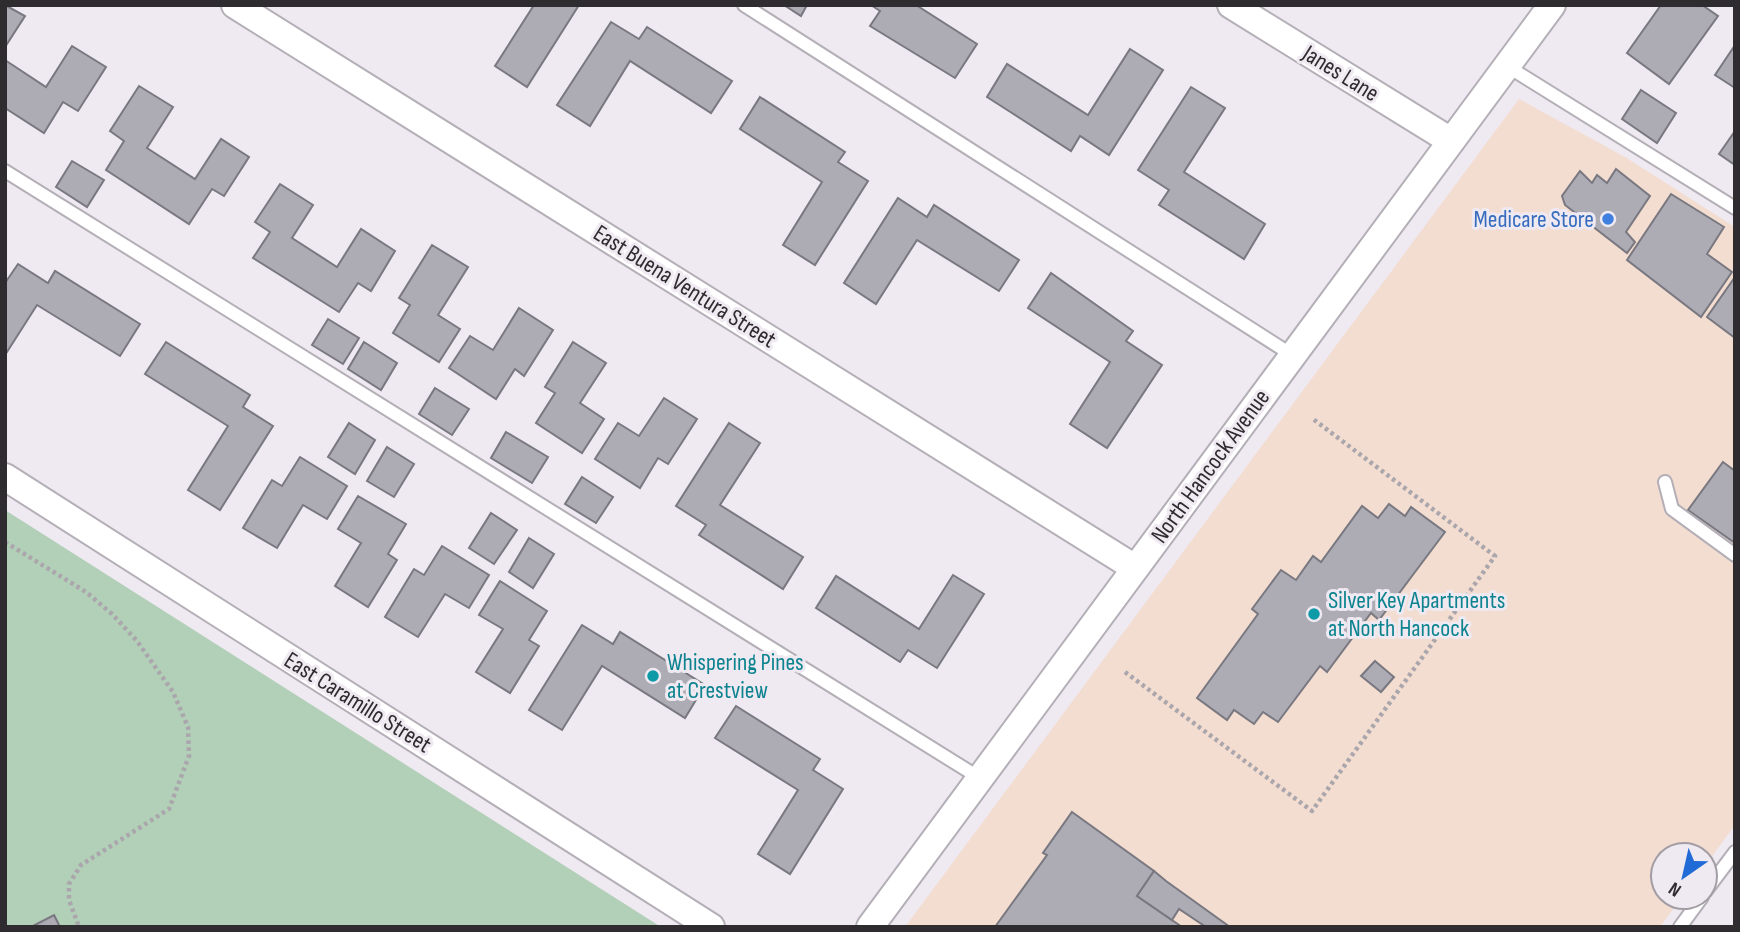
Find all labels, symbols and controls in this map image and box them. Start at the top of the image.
street label: Janes Lane [1296,38,1384,108]
place label: Medicare Store [1474,205,1594,234]
marker: Medicare Store [1600,211,1616,227]
street label: East Buena Ventura Street [588,219,781,354]
street label: North Hancock Avenue [1145,384,1276,549]
place label: Silver Key Apartments at North Hancock [1328,586,1505,643]
marker: Silver Key Apartments at North Hancock [1306,606,1322,622]
street label: East Caramillo Street [279,646,437,759]
place label: Whispering Pines at Crestview [667,648,804,705]
marker: Whispering Pines at Crestview [645,668,661,684]
north arrow [1649,841,1719,911]
text: N [1665,876,1686,901]

